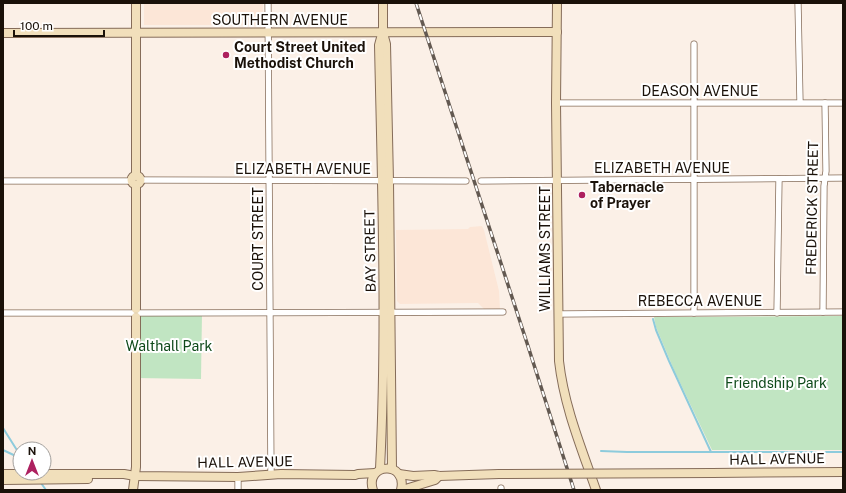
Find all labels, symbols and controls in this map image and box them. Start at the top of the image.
scale bar [14,12,104,38]
street label: SOUTHERN AVENUE [212,12,348,28]
text: 100 m [20,19,53,33]
place label: Court Street United Methodist Church [234,39,365,71]
marker: Court Street United Methodist Church [221,50,231,60]
street label: DEASON AVENUE [642,83,758,99]
street label: FREDERICK STREET [803,141,821,275]
street label: ELIZABETH AVENUE [594,160,730,176]
street label: ELIZABETH AVENUE [235,161,371,177]
place label: Tabernacle of Prayer [590,179,664,211]
street label: WILLIAMS STREET [537,186,553,312]
street label: COURT STREET [250,187,266,291]
marker: Tabernacle of Prayer [577,190,587,200]
street label: BAY STREET [361,209,379,293]
street label: REBECCA AVENUE [638,293,762,309]
park label: Walthall Park [126,338,213,354]
park label: Friendship Park [725,375,827,391]
north arrow [12,441,52,481]
text: N [28,445,36,457]
street label: HALL AVENUE [729,450,825,468]
street label: HALL AVENUE [197,453,293,471]

